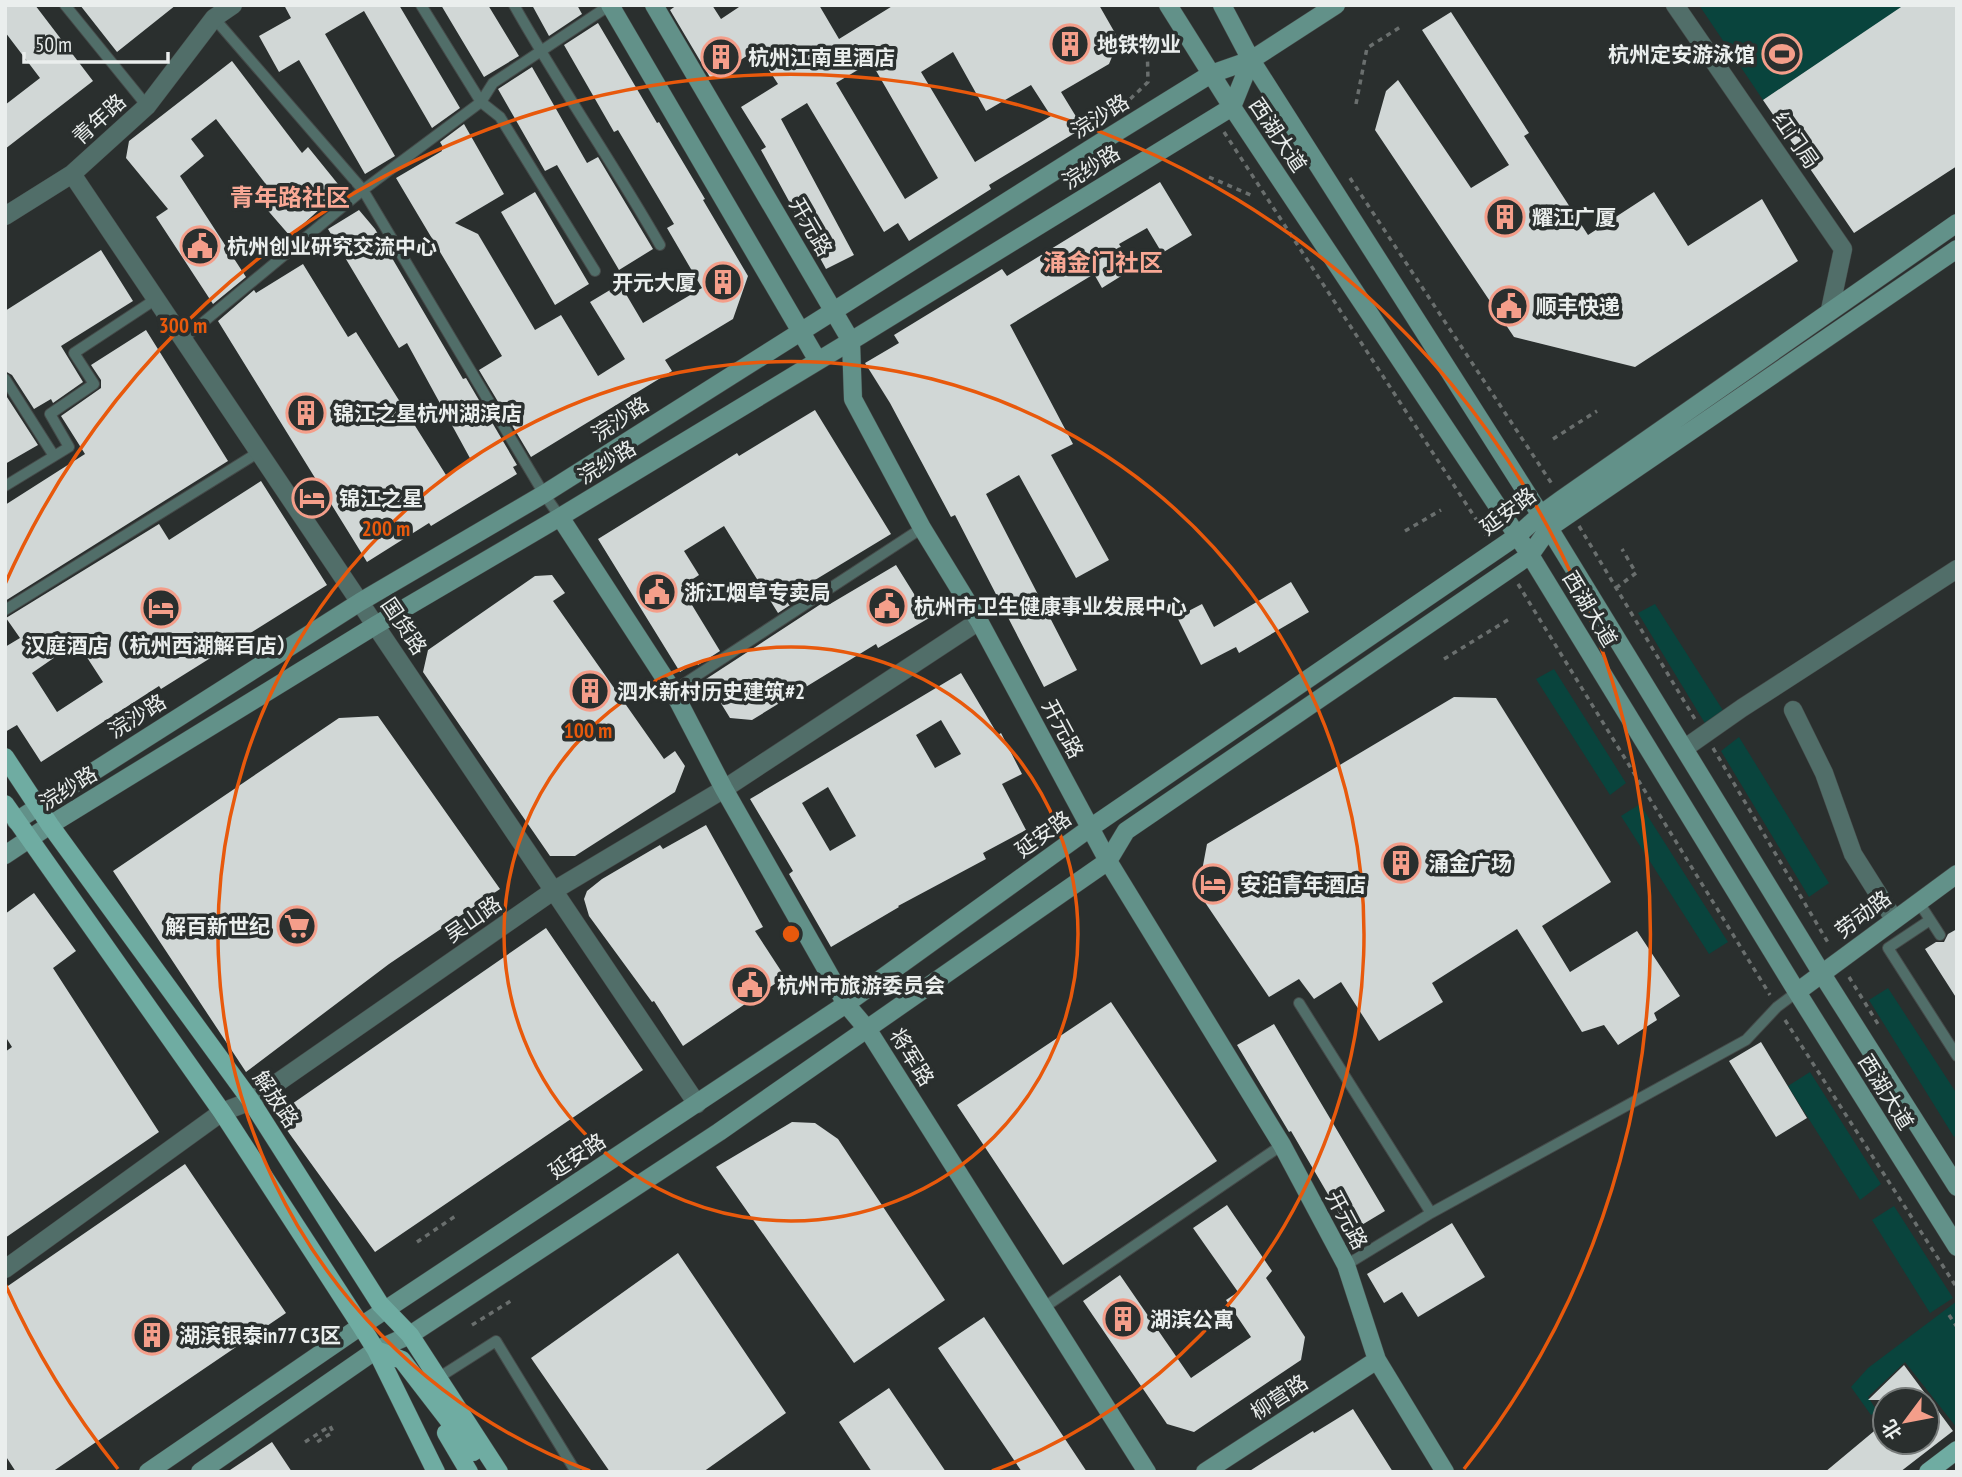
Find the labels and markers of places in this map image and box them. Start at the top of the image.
building icon: 地铁物业 [1049,23,1091,65]
place label: 地铁物业 [1097,31,1181,58]
sports icon: 杭州定安游泳馆 [1761,33,1803,75]
building icon: 杭州江南里酒店 [700,36,742,78]
place label: 杭州定安游泳馆 [1608,41,1755,68]
place label: 杭州江南里酒店 [748,44,895,71]
building icon: 耀江广厦 [1484,196,1526,238]
place label: 耀江广厦 [1532,204,1616,231]
public building icon: 杭州创业研究交流中心 [179,225,221,267]
place label: 杭州创业研究交流中心 [227,233,437,260]
building icon: 开元大厦 [702,261,744,303]
place label: 开元大厦 [612,269,696,296]
public building icon: 顺丰快递 [1488,285,1530,327]
place label: 顺丰快递 [1536,293,1620,320]
building icon: 锦江之星杭州湖滨店 [285,392,327,434]
place label: 锦江之星杭州湖滨店 [333,400,522,427]
hotel icon: 锦江之星 [291,477,333,519]
place label: 锦江之星 [339,485,423,512]
public building icon: 浙江烟草专卖局 [636,571,678,613]
place label: 浙江烟草专卖局 [684,579,831,606]
public building icon: 杭州市卫生健康事业发展中心 [866,585,908,627]
hotel icon: 汉庭酒店（杭州西湖解百店） [140,587,182,629]
place label: 杭州市卫生健康事业发展中心 [914,593,1187,620]
place label: 汉庭酒店（杭州西湖解百店） [25,632,298,659]
building icon: 泗水新村历史建筑#2 [569,670,611,712]
place label: 泗水新村历史建筑#2 [617,678,805,705]
building icon: 涌金广场 [1380,842,1422,884]
place label: 涌金广场 [1428,850,1512,877]
hotel icon: 安泊青年酒店 [1192,863,1234,905]
place label: 安泊青年酒店 [1240,871,1366,898]
supermarket icon: 解百新世纪 [276,905,318,947]
place label: 解百新世纪 [165,913,270,940]
centre of rings [779,922,803,946]
public building icon: 杭州市旅游委员会 [729,964,771,1006]
place label: 杭州市旅游委员会 [777,972,945,999]
building icon: 湖滨公寓 [1102,1298,1144,1340]
place label: 湖滨公寓 [1150,1306,1234,1333]
building icon: 湖滨银泰in77 C3区 [131,1314,173,1356]
place label: 湖滨银泰in77 C3区 [179,1322,341,1349]

